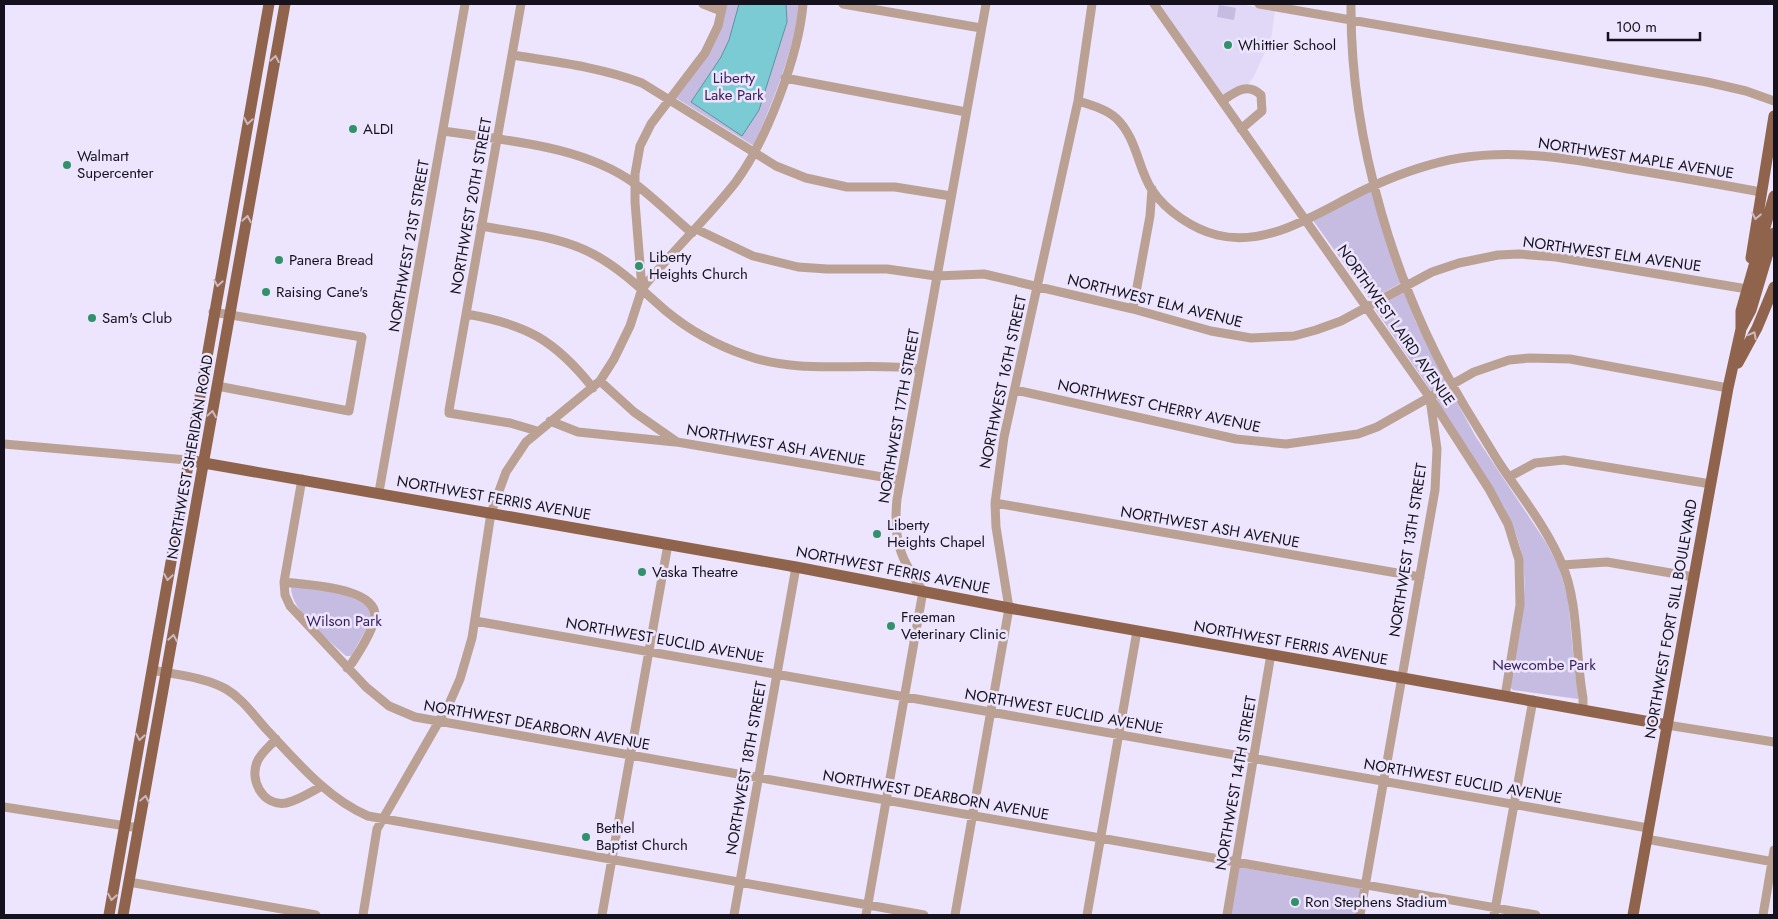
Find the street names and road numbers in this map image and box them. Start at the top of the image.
street label: NORTHWEST 20TH STREET [445,116,497,296]
street label: NORTHWEST MAPLE AVENUE [1537,132,1735,184]
street label: NORTHWEST 21ST STREET [383,158,435,334]
street label: NORTHWEST ELM AVENUE [1521,231,1703,277]
street label: NORTHWEST LAIRD AVENUE [1332,240,1460,410]
street label: NORTHWEST ELM AVENUE [1065,269,1245,333]
street label: NORTHWEST 16TH STREET [974,293,1032,471]
street label: NORTHWEST 17TH STREET [873,327,925,505]
street label: NORTHWEST SHERIDAN ROAD [161,353,219,561]
street label: NORTHWEST CHERRY AVENUE [1055,374,1263,438]
street label: NORTHWEST ASH AVENUE [685,418,867,472]
street label: NORTHWEST 13TH STREET [1383,461,1433,639]
street label: NORTHWEST FERRIS AVENUE [395,470,593,526]
street label: NORTHWEST FORT SILL BOULEVARD [1639,497,1703,741]
street label: NORTHWEST ASH AVENUE [1119,500,1301,554]
street label: NORTHWEST FERRIS AVENUE [794,540,992,600]
street label: NORTHWEST EUCLID AVENUE [564,612,766,668]
street label: NORTHWEST FERRIS AVENUE [1192,615,1390,671]
street label: NORTHWEST 18TH STREET [720,679,772,857]
street label: NORTHWEST EUCLID AVENUE [963,683,1165,739]
street label: NORTHWEST DEARBORN AVENUE [422,694,652,756]
street label: NORTHWEST 14TH STREET [1210,694,1262,872]
street label: NORTHWEST EUCLID AVENUE [1362,753,1564,809]
street label: NORTHWEST DEARBORN AVENUE [821,764,1051,826]

